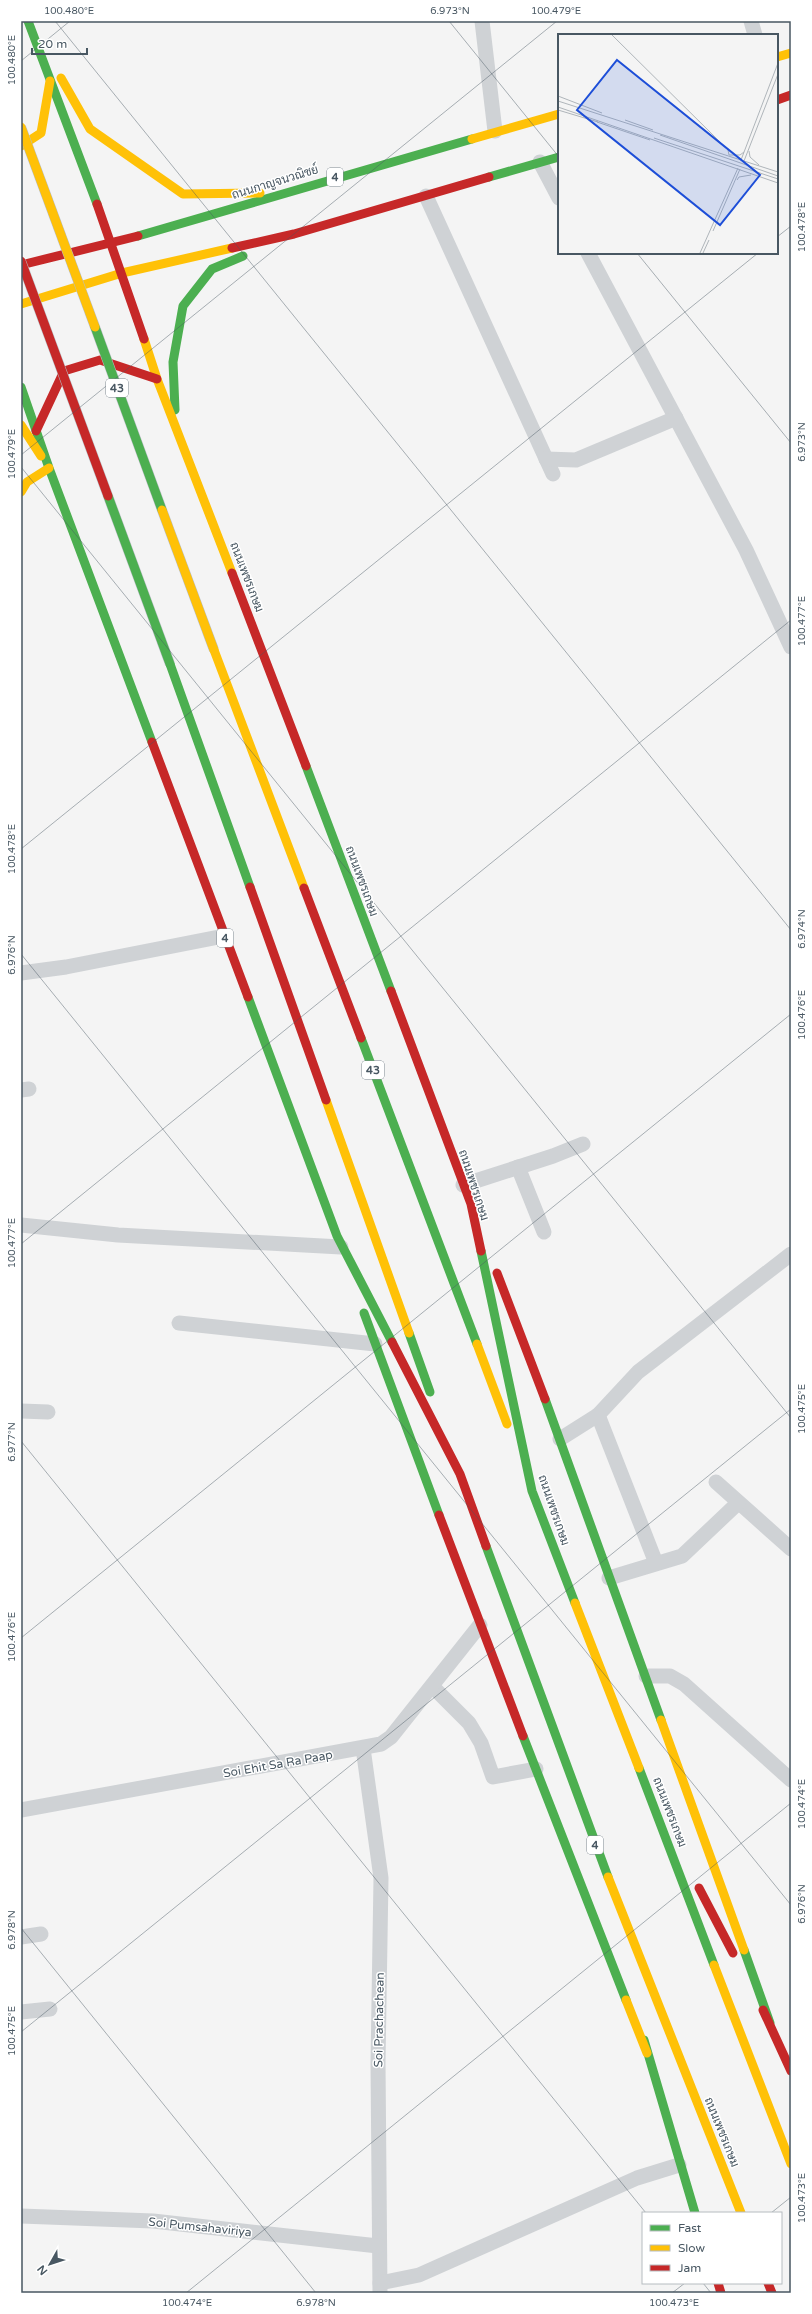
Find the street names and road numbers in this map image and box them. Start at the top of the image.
street label: ถนนกาญจนวณิชย์ [230,161,320,202]
road number: 4 [327,168,343,186]
road number: 43 [106,379,128,397]
street label: ถนนเพชรเกษม [227,540,267,614]
street label: ถนนเพชรเกษม [343,844,381,918]
road number: 4 [217,929,233,947]
road number: 43 [362,1061,384,1079]
street label: ถนนเพชรเกษม [456,1148,492,1222]
street label: ถนนเพชรเกษม [535,1473,573,1547]
street label: Soi Ehit Sa Ra Paap [222,1747,334,1781]
street label: ถนนเพชรเกษม [650,1775,690,1849]
road number: 4 [587,1836,603,1854]
street label: Soi Prachachean [371,1972,387,2068]
street label: ถนนเพชรเกษม [702,2095,742,2169]
street label: Soi Pumsahaviriya [148,2215,252,2239]

